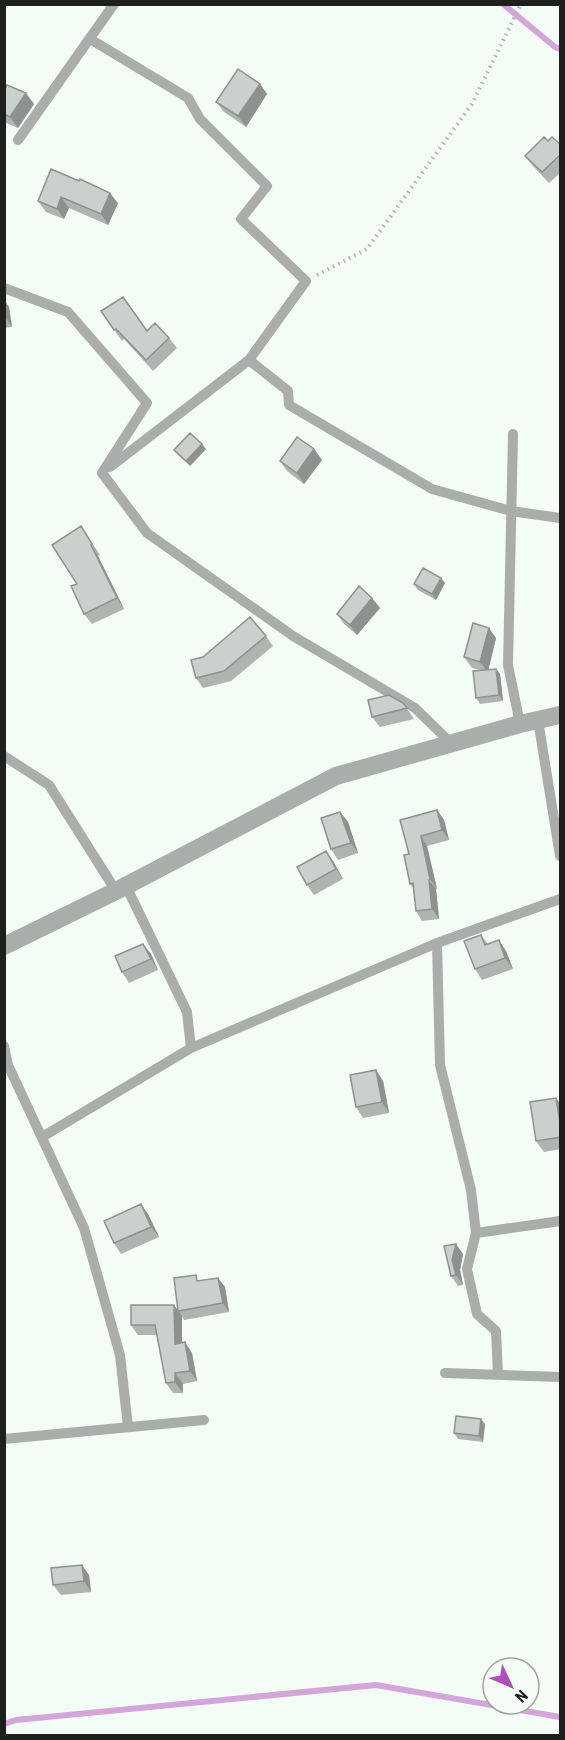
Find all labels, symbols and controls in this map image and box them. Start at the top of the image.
north arrow [481,1656,541,1716]
text: N [511,1686,532,1706]

